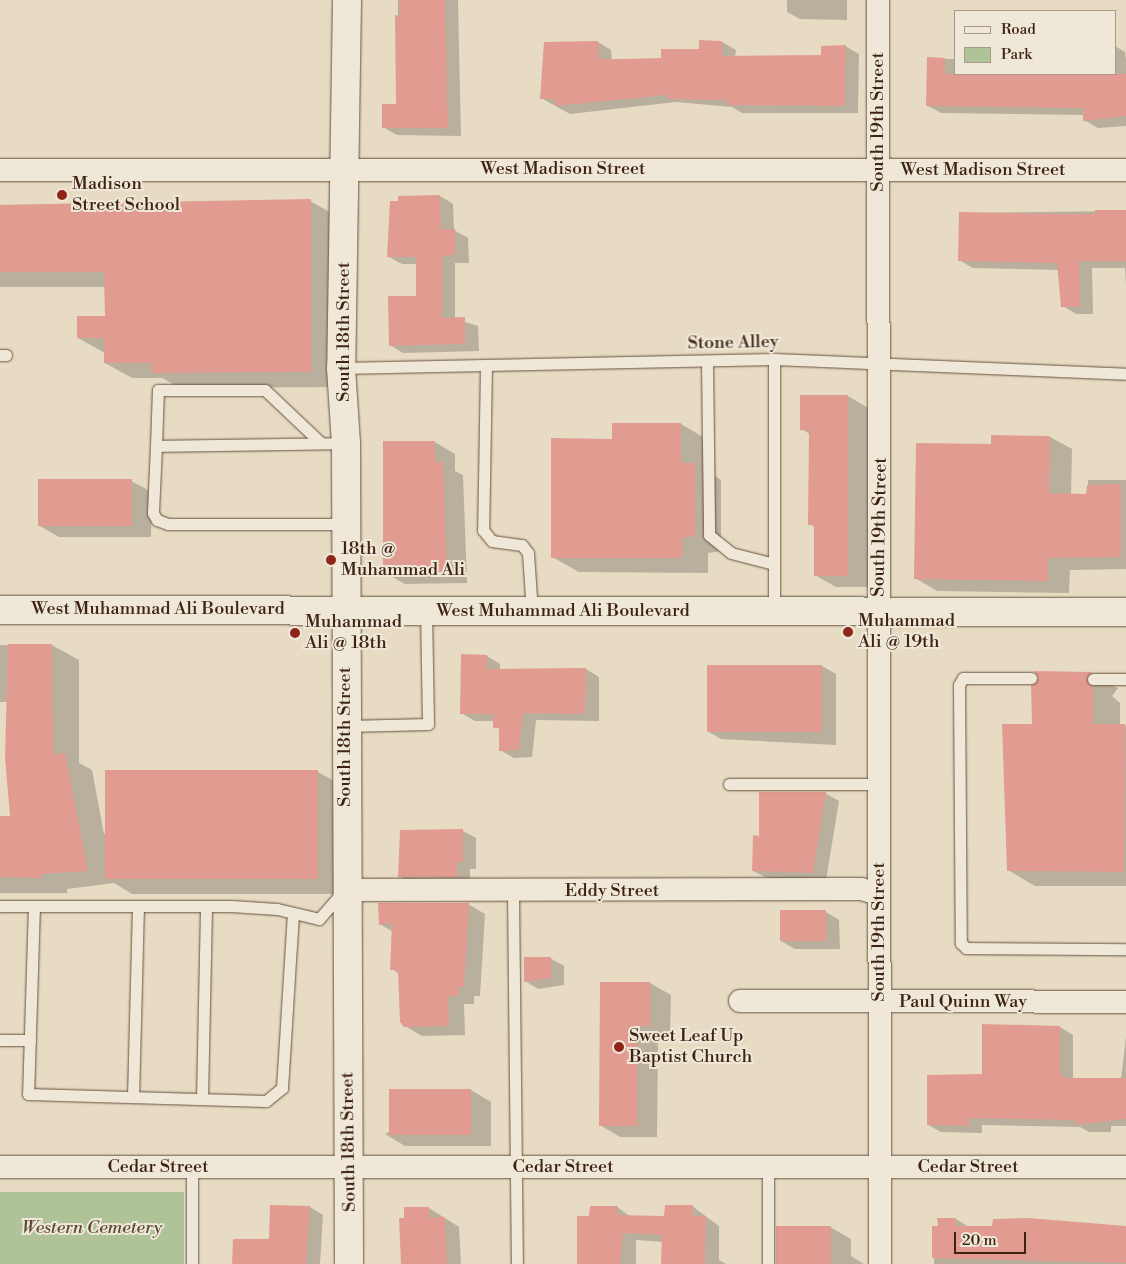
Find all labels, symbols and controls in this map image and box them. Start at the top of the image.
legend [954,10,1116,75]
text: Road [1001,20,1036,39]
text: Park [1001,45,1032,64]
street label: South 19th Street [867,52,889,192]
street label: West Madison Street [481,158,645,180]
street label: West Madison Street [901,159,1065,181]
place label: Madison Street School [72,174,180,216]
marker: Madison Street School [56,189,68,201]
street label: South 18th Street [333,262,355,402]
street label: Stone Alley [687,331,779,355]
street label: South 19th Street [868,457,892,597]
place label: 18th @ Muhammad Ali [341,539,465,582]
marker: 18th @ Muhammad Ali [325,554,337,566]
street label: West Muhammad Ali Boulevard [31,598,285,620]
street label: West Muhammad Ali Boulevard [436,600,690,622]
place label: Muhammad Ali @ 19th [858,611,955,654]
place label: Muhammad Ali @ 18th [305,612,402,654]
marker: Muhammad Ali @ 19th [842,626,854,638]
marker: Muhammad Ali @ 18th [289,627,301,639]
street label: South 18th Street [334,667,356,807]
street label: South 19th Street [868,862,890,1002]
street label: Eddy Street [565,880,659,902]
street label: Paul Quinn Way [899,991,1027,1013]
place label: Sweet Leaf Up Baptist Church [629,1026,752,1068]
marker: Sweet Leaf Up Baptist Church [613,1041,625,1053]
street label: South 18th Street [337,1072,361,1212]
street label: Cedar Street [107,1156,209,1178]
street label: Cedar Street [512,1156,614,1178]
street label: Cedar Street [917,1156,1019,1178]
park label: Western Cemetery [22,1217,162,1239]
scale bar [956,1222,1028,1254]
text: 20 m [962,1231,997,1250]

